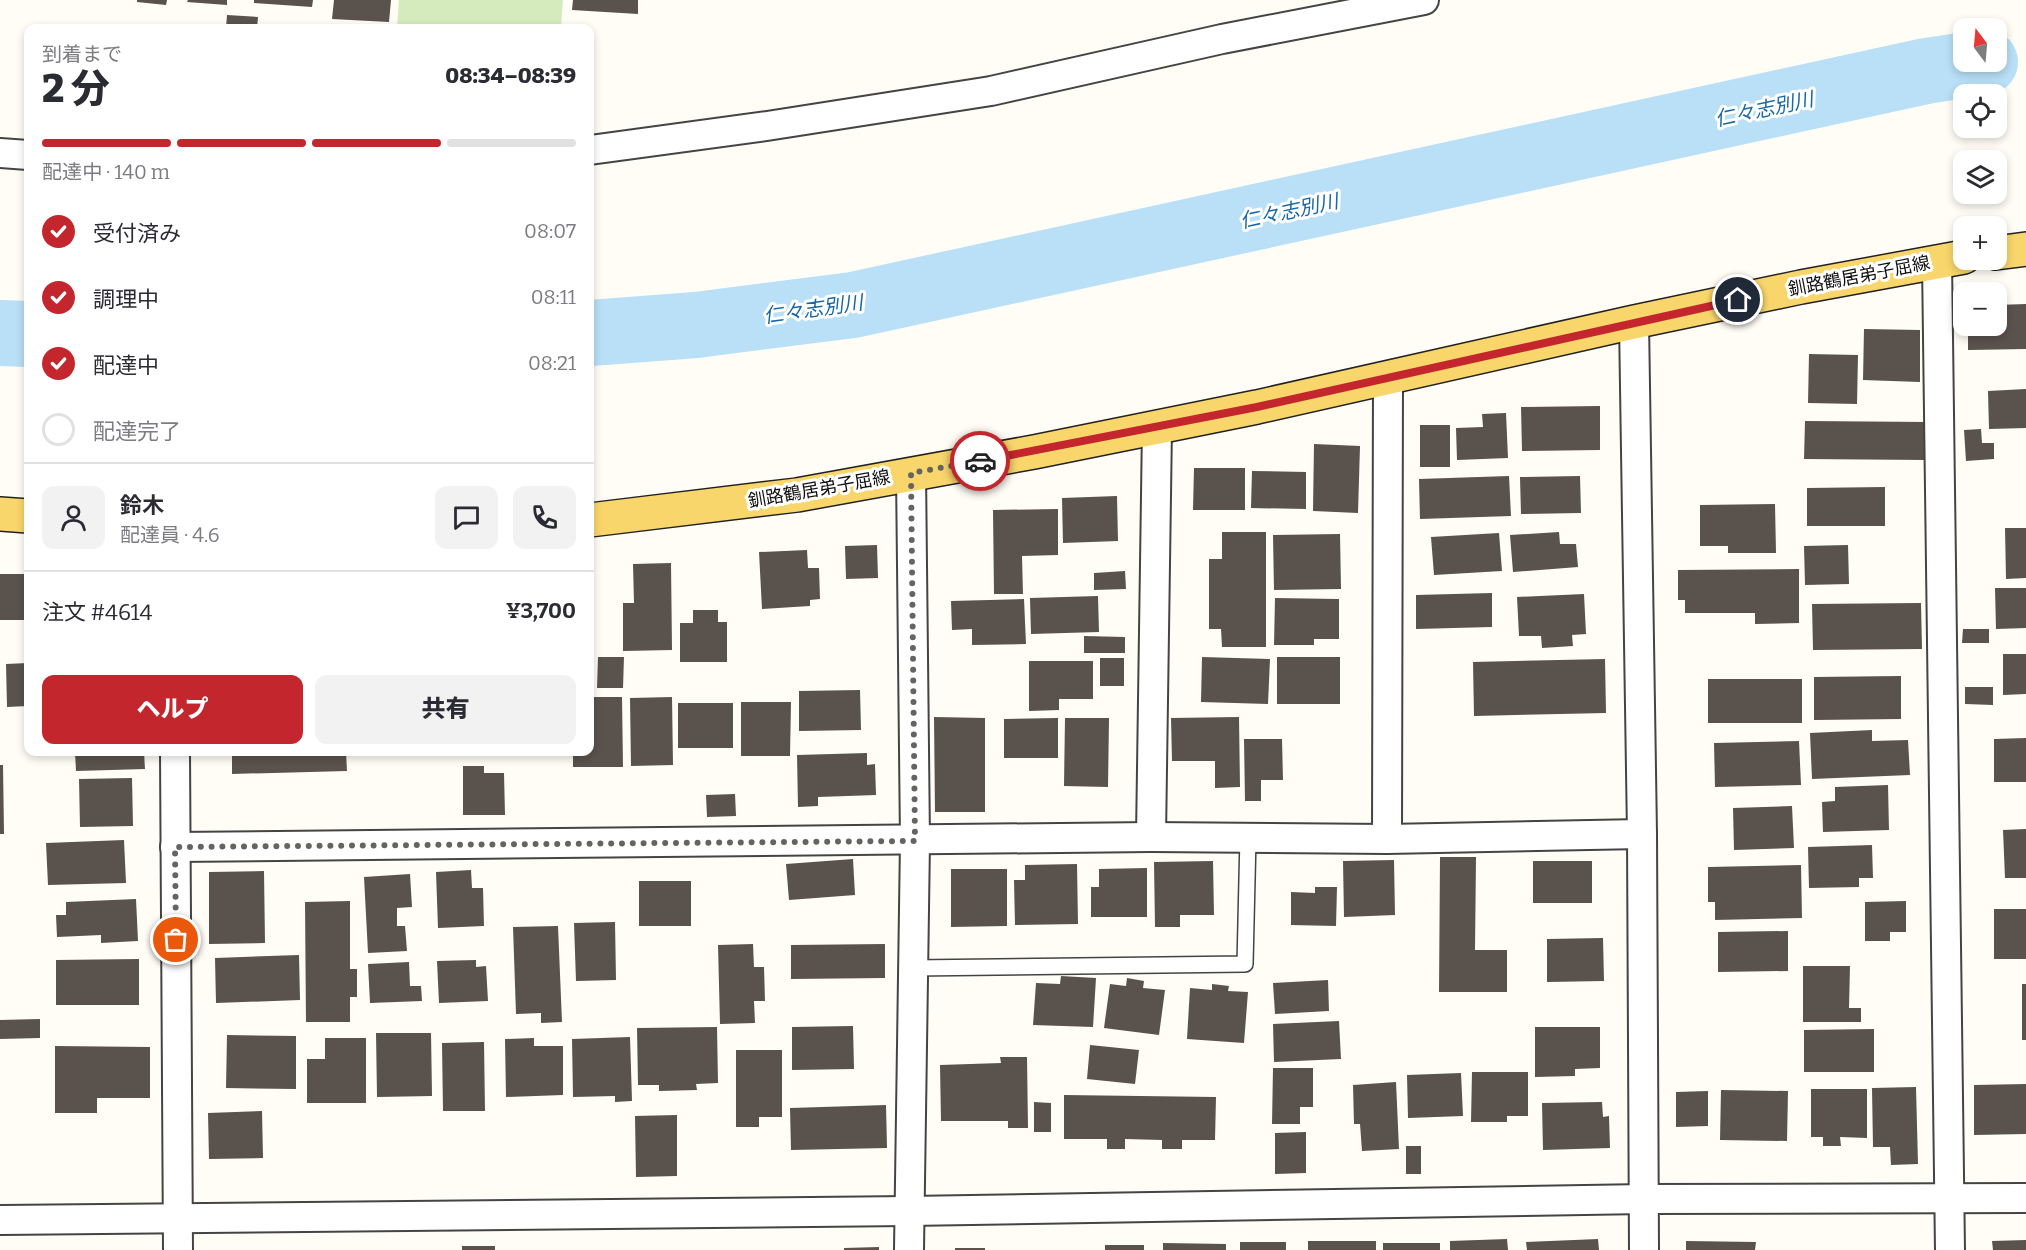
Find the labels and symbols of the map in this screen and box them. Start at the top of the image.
north arrow [1953,18,2007,72]
water label: 仁々志別川 [1713,86,1817,131]
water label: 仁々志別川 [1238,188,1342,233]
street label: 釧路鶴居弟子屈線 [1786,251,1932,301]
pin [1712,274,1763,325]
water label: 仁々志別川 [762,290,866,328]
courier [950,431,1010,491]
street label: 釧路鶴居弟子屈線 [746,466,892,512]
pin [150,914,201,965]

